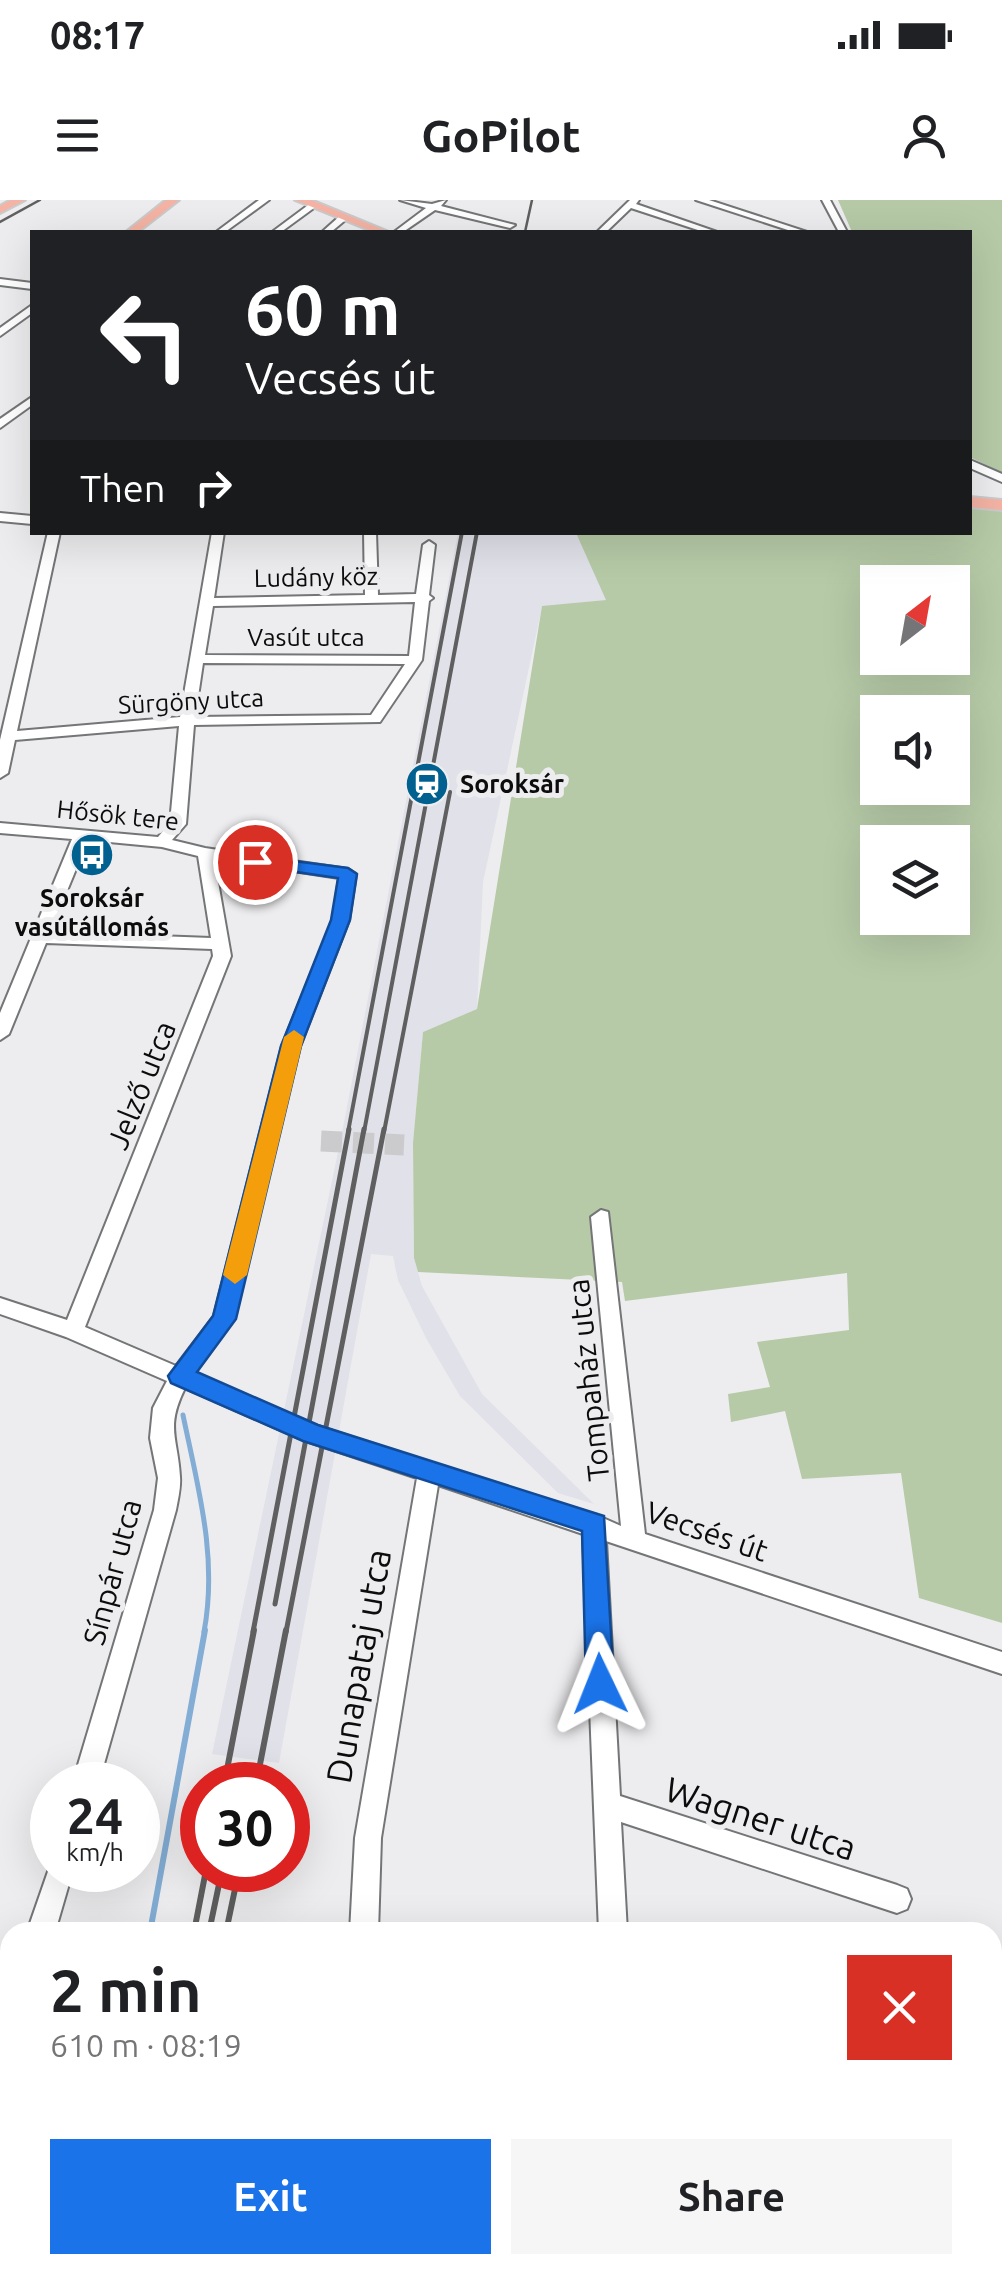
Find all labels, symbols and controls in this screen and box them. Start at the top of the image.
text: 08:17 [50,14,145,56]
icon: menu [50,108,105,163]
icon: person [897,108,952,163]
text: GoPilot [421,110,581,161]
icon: left [80,270,210,400]
text: 60 m [245,270,401,348]
text: Vecsés út [245,352,435,403]
icon: right [186,460,241,515]
text: Then [80,467,166,509]
street label: Ludány köz [254,562,378,592]
north arrow [860,565,970,675]
map controls [860,565,970,935]
street label: Vasút utca [247,623,365,651]
street label: Sürgöny utca [117,683,265,719]
button: sound [860,695,970,805]
station icon: Soroksár [404,761,450,807]
place label: Soroksár [460,770,565,798]
street label: Hősök tere [56,795,180,835]
pin [213,820,298,905]
button: layers [860,825,970,935]
bus stop icon: Soroksár vasútállomás [69,832,115,878]
icon: arrive [228,835,283,890]
place label: Soroksár vasútállomás [15,884,169,941]
street label: Jelző utca [100,1016,182,1154]
street label: Tompaház utca [560,1277,616,1483]
street label: Vecsés út [641,1494,773,1568]
street label: Sínpár utca [76,1495,148,1649]
street label: Dunapataj utca [318,1546,398,1786]
position arrow [548,1632,652,1736]
speed limit sign: 30 [180,1762,310,1892]
street label: Wagner utca [661,1768,861,1868]
text: 24 [67,1787,123,1843]
text: km/h [66,1838,124,1866]
button: close [847,1955,952,2060]
text: 2 min [50,1956,202,2023]
text: 610 m · 08:19 [50,2027,242,2063]
button: Exit [50,2139,491,2254]
button: Share [511,2139,952,2254]

